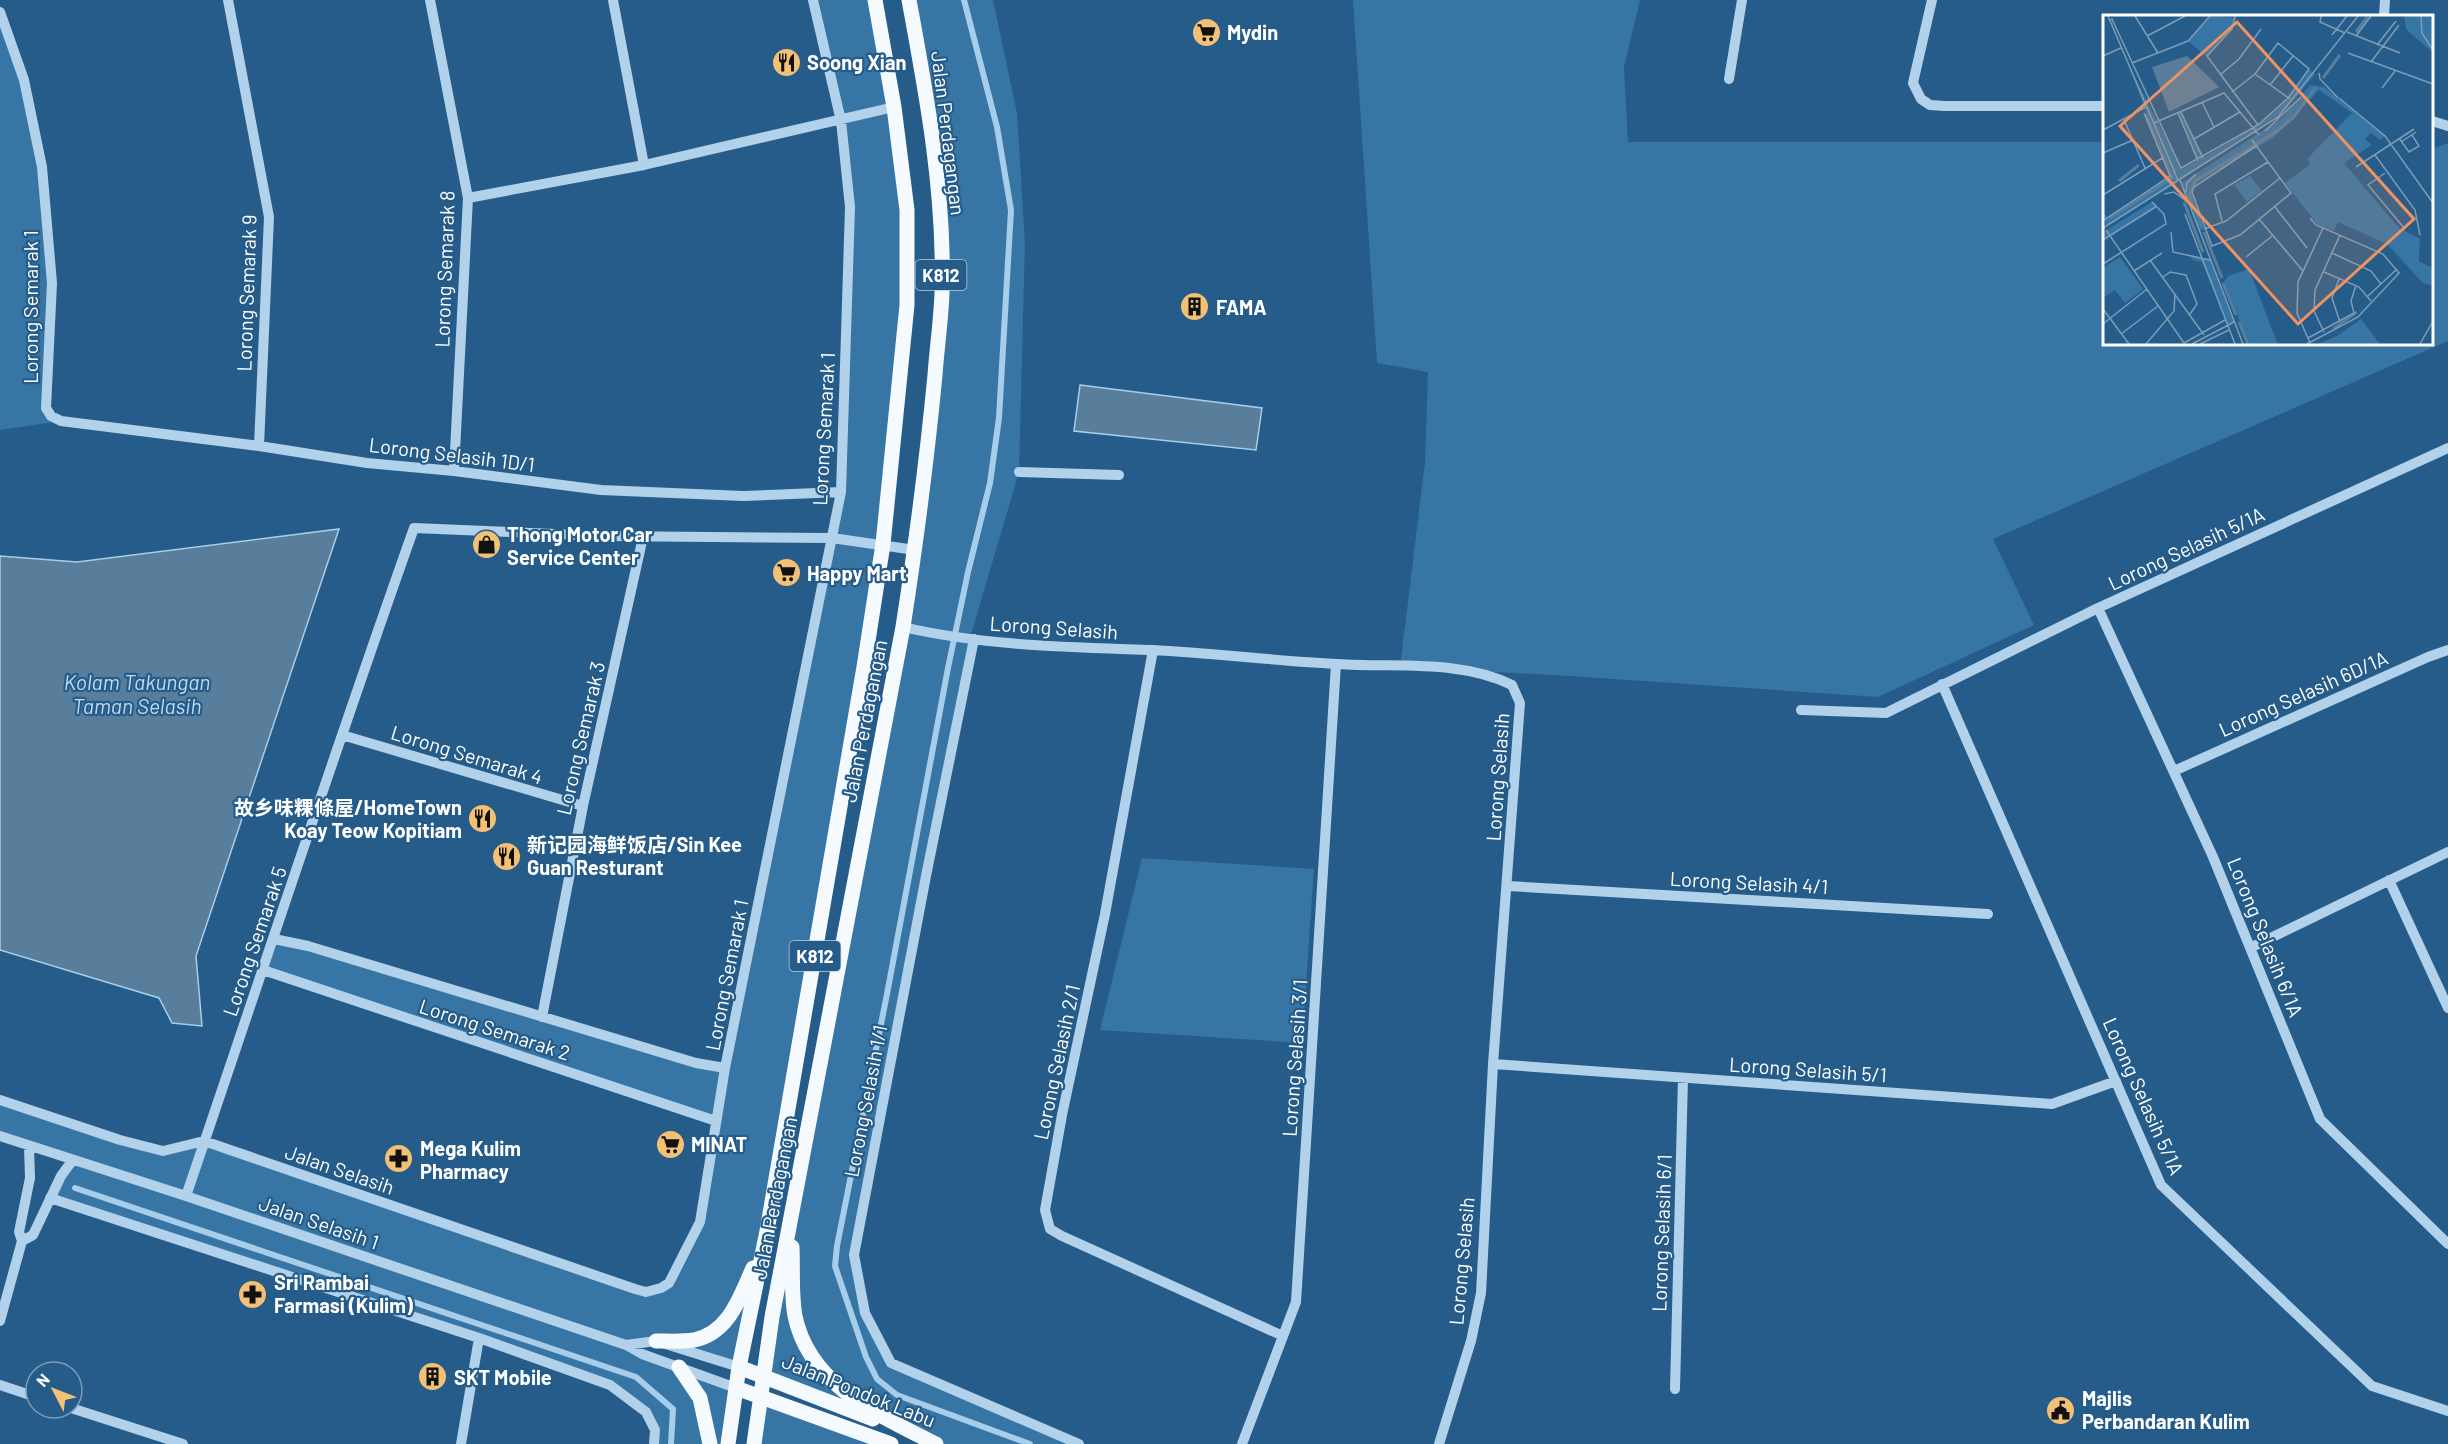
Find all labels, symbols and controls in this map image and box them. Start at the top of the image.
inset map [2103,15,2433,345]
supermarket icon: Mydin [1190,16,1222,48]
place label: Mydin [1227,20,1278,44]
restaurant icon: Soong Xian [770,46,802,78]
place label: Soong Xian [807,50,906,74]
street label: Jalan Perdagangan [927,50,971,216]
street label: Lorong Semarak 8 [429,190,459,348]
street label: Lorong Semarak 9 [231,214,261,372]
street label: Lorong Semarak 1 [18,230,42,384]
road number: K812 [916,260,966,290]
building icon: FAMA [1179,291,1211,323]
place label: FAMA [1216,295,1267,319]
street label: Lorong Semarak 1 [807,352,839,506]
street label: Lorong Selasih 1D/1 [368,432,536,476]
street label: Lorong Selasih 5/1A [2104,501,2268,595]
place label: Thong Motor Car Service Center [507,522,653,569]
shop icon: Thong Motor Car Service Center [470,529,502,561]
supermarket icon: Happy Mart [770,557,802,589]
place label: Happy Mart [807,561,907,585]
street label: Lorong Selasih [989,611,1119,643]
street label: Jalan Perdagangan [836,638,892,804]
street label: Lorong Selasih 6D/1A [2215,645,2391,741]
street label: Lorong Semarak 3 [551,659,609,817]
water label: Kolam Takungan Taman Selasih [64,669,210,718]
street label: Lorong Selasih [1481,712,1513,842]
street label: Lorong Semarak 4 [388,720,546,788]
place label: 故乡味粿條屋/HomeTown Koay Teow Kopitiam [234,795,462,842]
restaurant icon: 故乡味粿條屋/HomeTown Koay Teow Kopitiam [467,802,499,834]
place label: 新记园海鲜饭店/Sin Kee Guan Resturant [527,832,742,879]
restaurant icon: 新记园海鲜饭店/Sin Kee Guan Resturant [490,840,522,872]
street label: Lorong Selasih 6/1A [2223,854,2309,1020]
street label: Lorong Semarak 5 [217,863,291,1019]
street label: Lorong Selasih 4/1 [1669,866,1829,898]
street label: Lorong Semarak 1 [700,897,752,1053]
road number: K812 [790,941,840,971]
street label: Lorong Selasih 3/1 [1277,978,1311,1138]
street label: Lorong Selasih 2/1 [1028,982,1084,1142]
street label: Lorong Semarak 2 [417,993,573,1065]
street label: Lorong Selasih 5/1A [2098,1014,2190,1178]
street label: Lorong Selasih 1/1 [838,1023,892,1179]
street label: Lorong Selasih 5/1 [1728,1052,1888,1086]
street label: Jalan Perdagangan [746,1115,802,1281]
supermarket icon: MINAT [654,1128,686,1160]
place label: MINAT [691,1132,748,1156]
place label: Mega Kulim Pharmacy [420,1136,521,1183]
street label: Jalan Selasih [282,1139,398,1199]
pharmacy icon: Mega Kulim Pharmacy [383,1143,415,1175]
street label: Lorong Selasih 6/1 [1646,1154,1676,1312]
street label: Jalan Selasih 1 [256,1190,382,1254]
street label: Lorong Selasih [1443,1196,1479,1326]
place label: Sri Rambai Farmasi (Kulim) [274,1270,413,1317]
pharmacy icon: Sri Rambai Farmasi (Kulim) [237,1278,269,1310]
street label: Jalan Pondok Labu [779,1348,939,1432]
north arrow [24,1360,84,1420]
building icon: SKT Mobile [417,1361,449,1393]
place label: SKT Mobile [454,1365,552,1389]
text: N [32,1369,53,1390]
place label: Majlis Perbandaran Kulim [2082,1386,2250,1433]
public building icon: Majlis Perbandaran Kulim [2045,1394,2077,1426]

